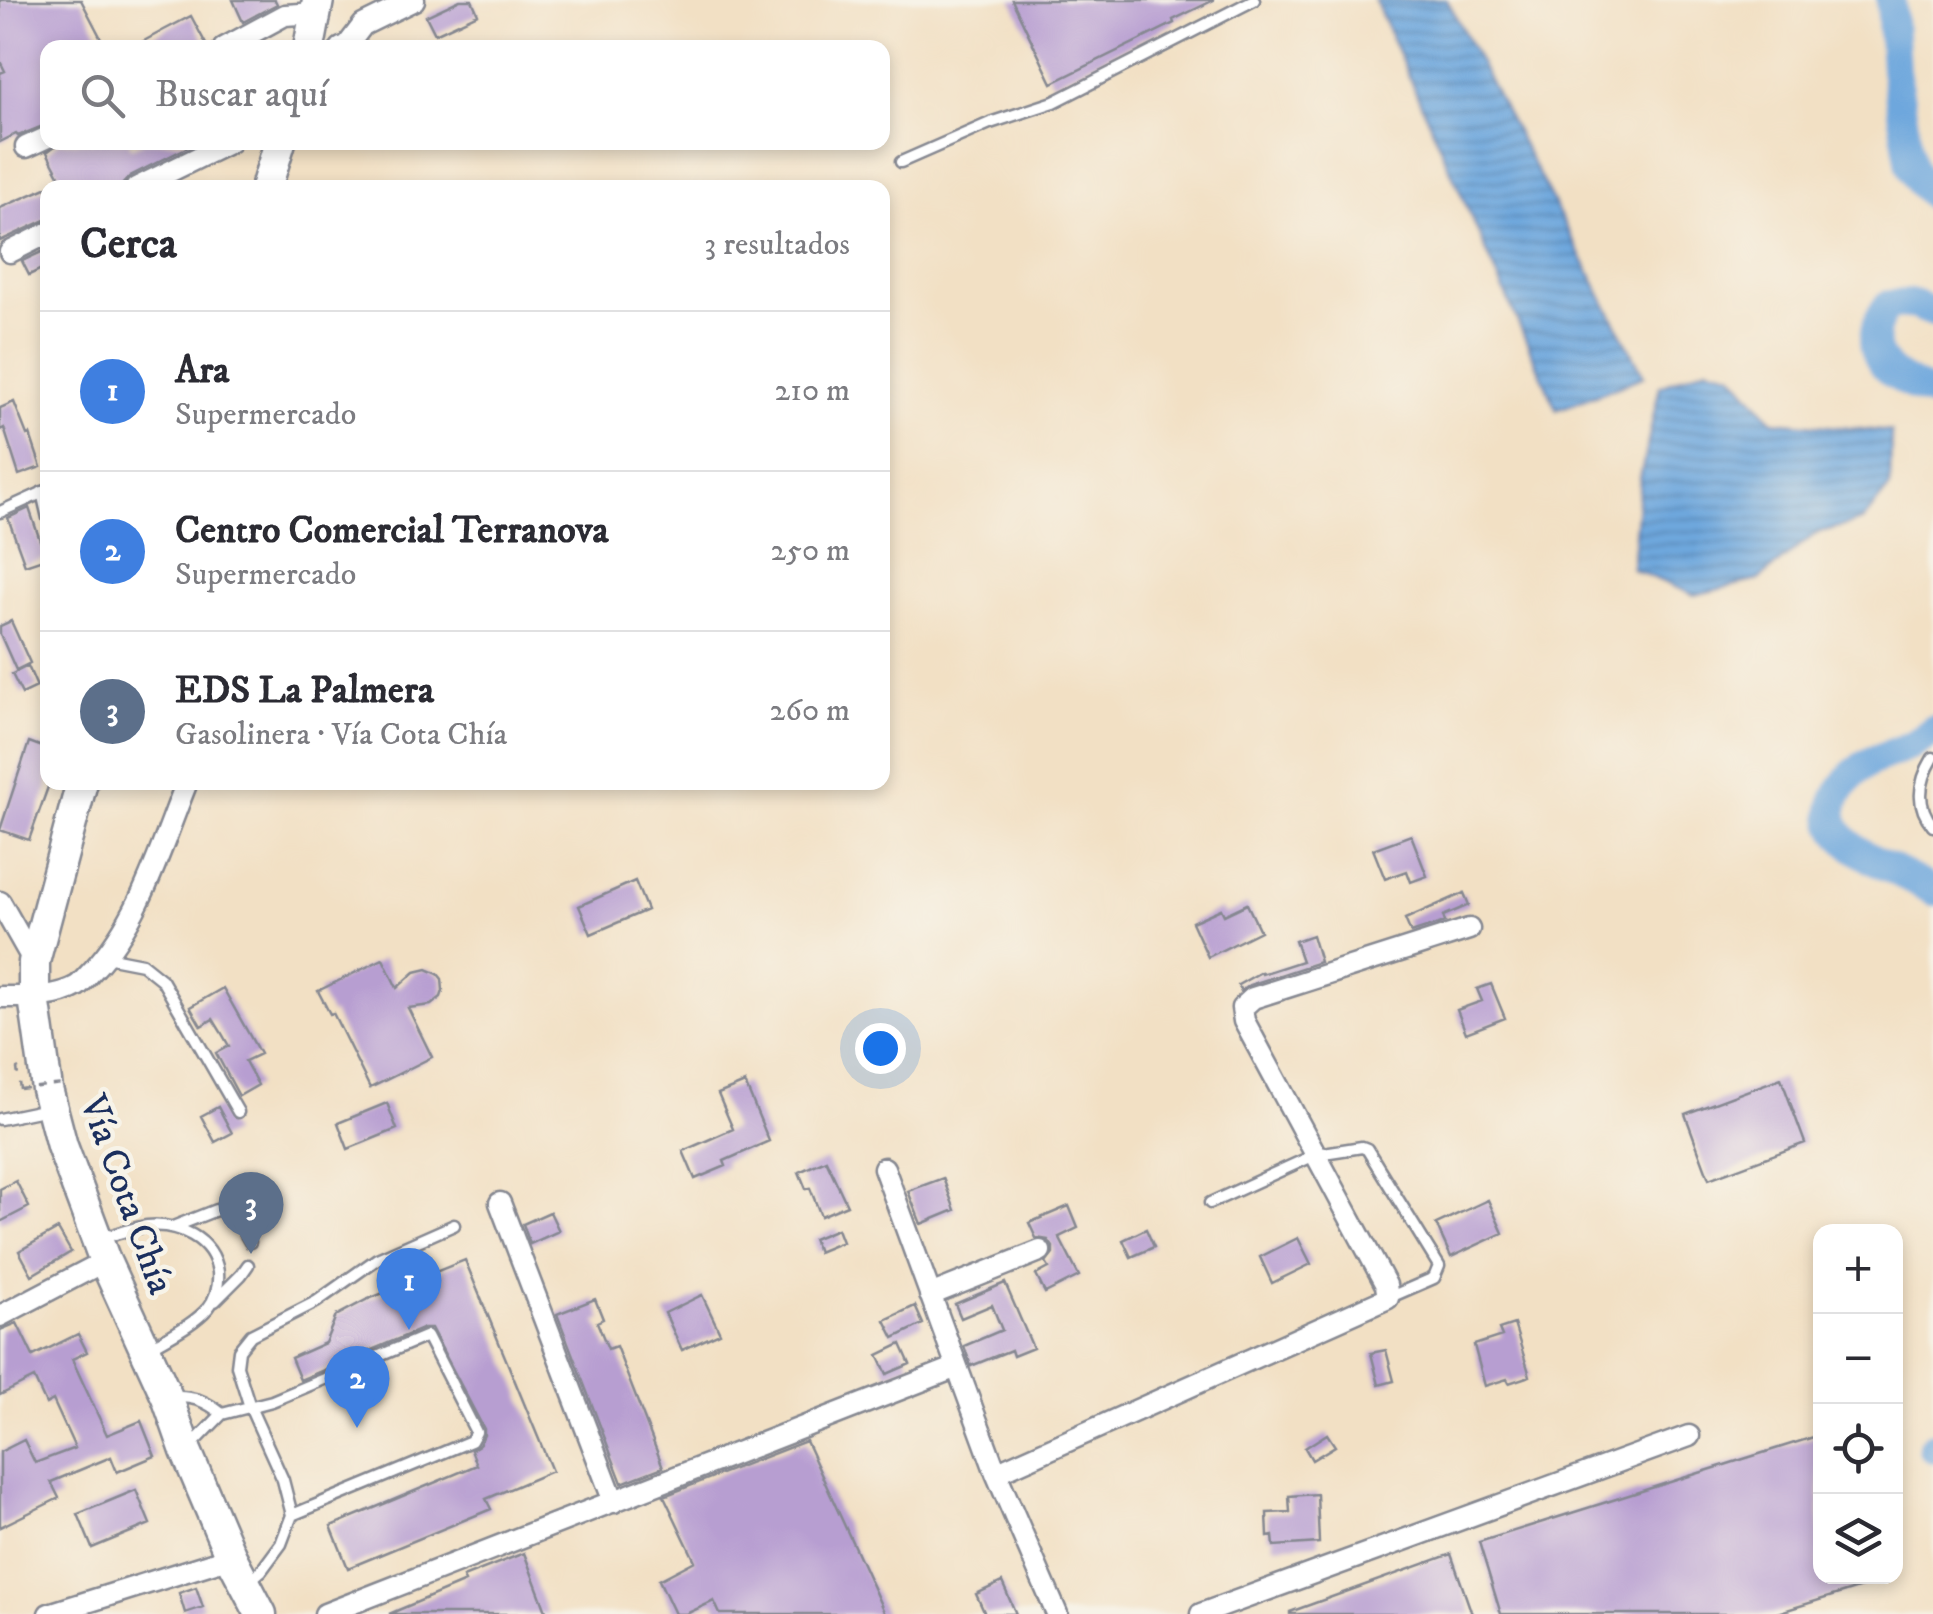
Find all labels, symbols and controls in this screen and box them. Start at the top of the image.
search box [40,40,890,150]
icon: search [75,68,130,123]
text: Buscar aquí [155,71,328,119]
text: Cerca [80,219,177,271]
text: 3 resultados [704,225,850,265]
text: Ara [175,347,229,395]
text: 1 [107,371,118,411]
text: 210 m [775,371,850,411]
text: Supermercado [175,395,356,435]
text: Centro Comercial Terranova [175,507,609,555]
text: 2 [105,531,120,571]
text: 250 m [770,531,850,571]
text: Supermercado [175,555,356,595]
text: EDS La Palmera [175,667,434,715]
text: 3 [107,691,118,731]
text: 260 m [770,691,850,731]
text: Gasolinera · Vía Cota Chía [175,715,507,755]
your location [855,1023,906,1074]
street label: Vía Cota Chía [68,1088,184,1301]
pin: 3 [218,1172,284,1254]
map controls [1813,1224,1903,1584]
button: + [1813,1224,1903,1314]
pin: 1 [376,1248,442,1330]
button: − [1813,1314,1903,1404]
pin: 2 [324,1346,390,1428]
button: locate [1813,1404,1903,1494]
button: layers [1813,1494,1903,1584]

